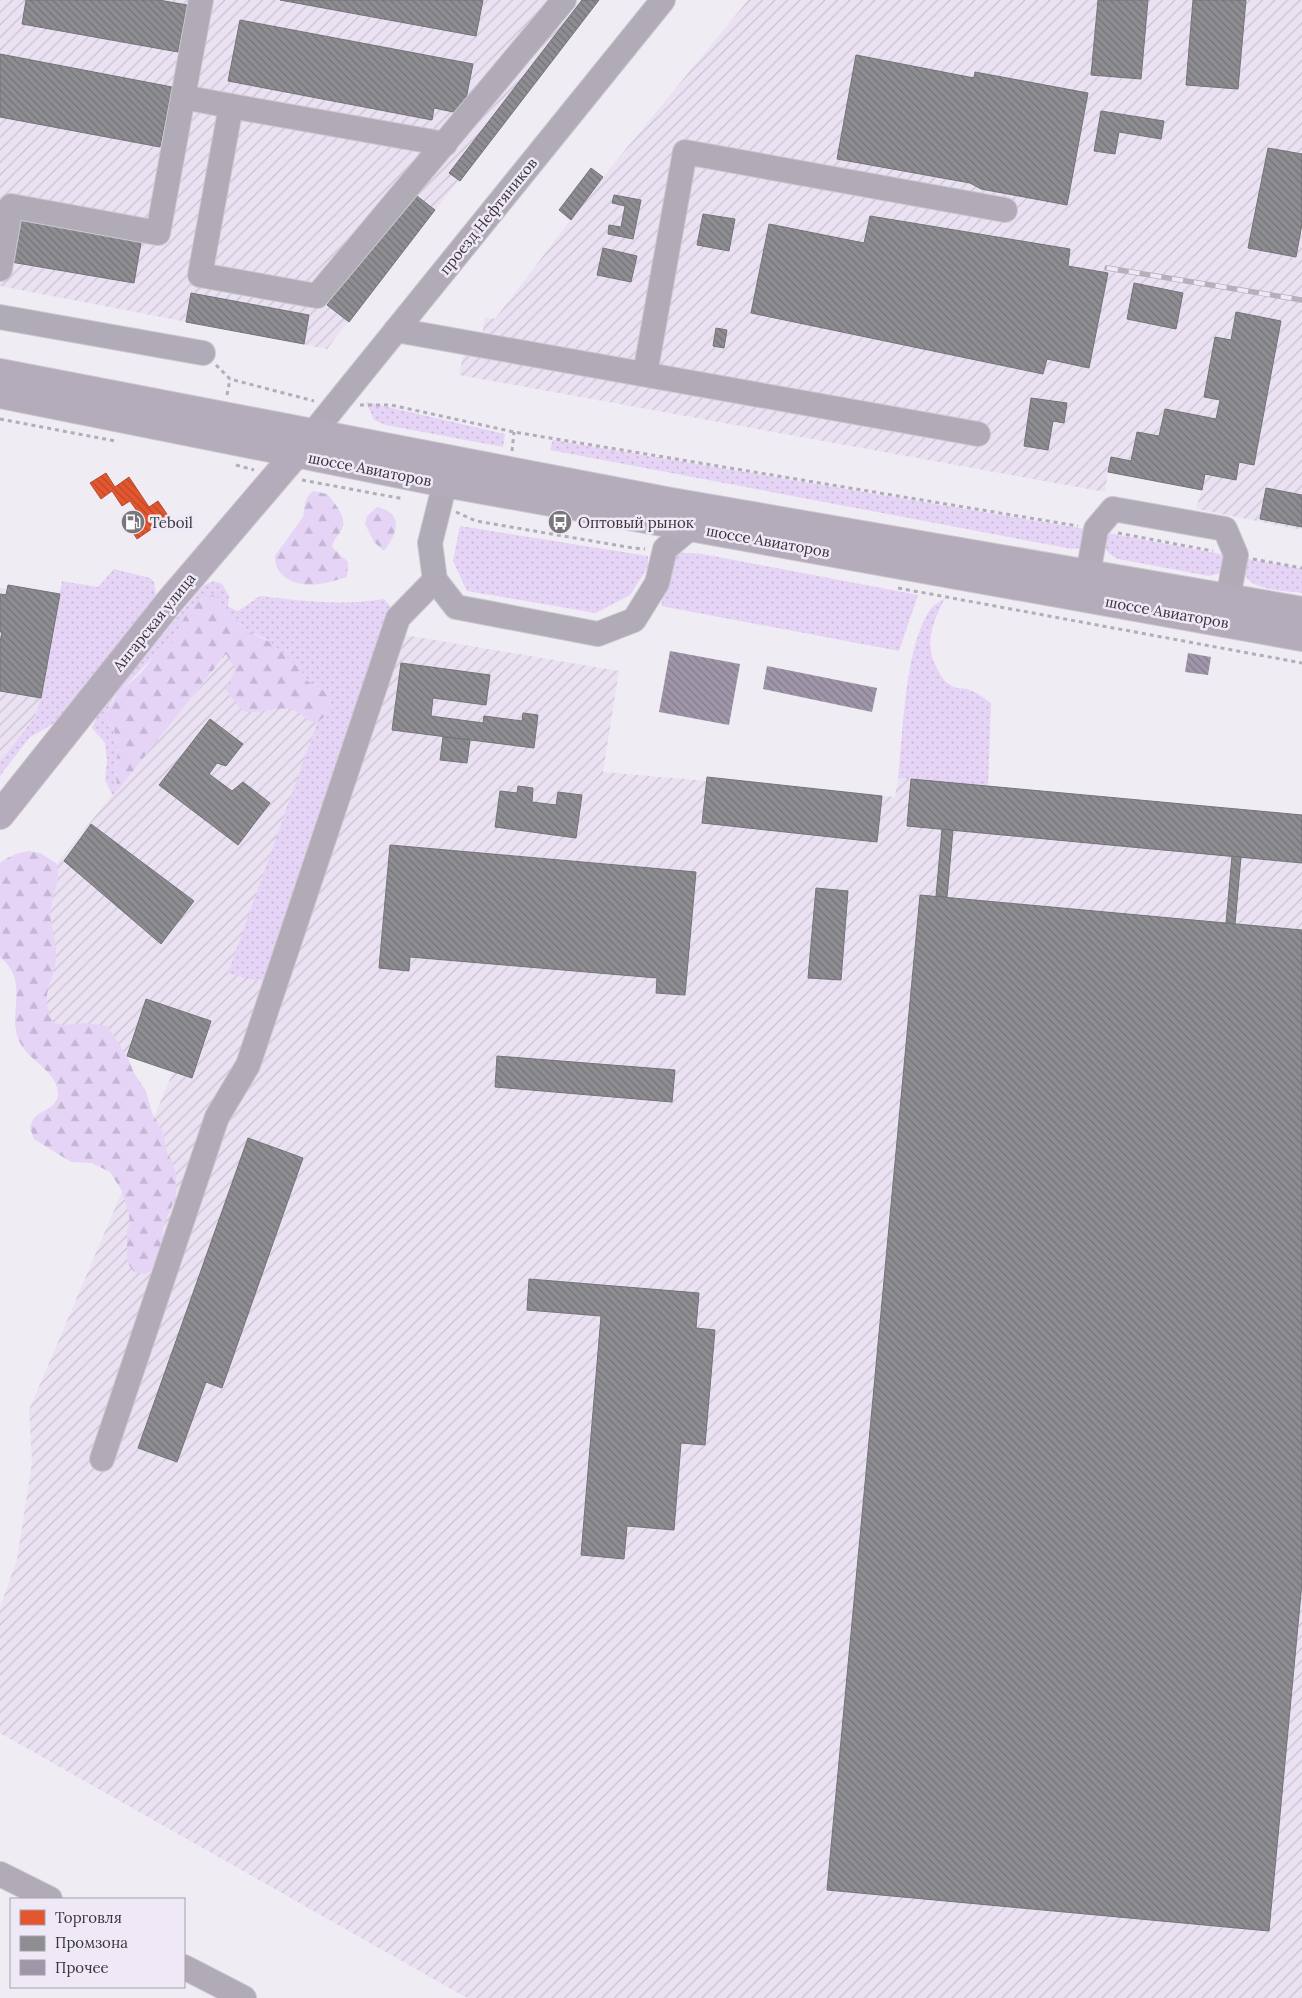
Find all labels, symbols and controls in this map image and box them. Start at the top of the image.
street label: проезд Нефтяников [435,154,541,278]
street label: шоссе Авиаторов [307,448,433,490]
fuel station icon: Teboil [120,509,146,535]
bus stop icon: Оптовый рынок [547,509,573,535]
place label: Teboil [150,513,193,532]
place label: Оптовый рынок [578,513,694,532]
street label: шоссе Авиаторов [705,521,831,561]
street label: Ангарская улица [108,569,200,676]
street label: шоссе Авиаторов [1104,592,1230,632]
legend [10,1898,185,1988]
text: Торговля [55,1908,122,1927]
text: Промзона [55,1933,128,1952]
text: Прочее [55,1958,109,1977]

